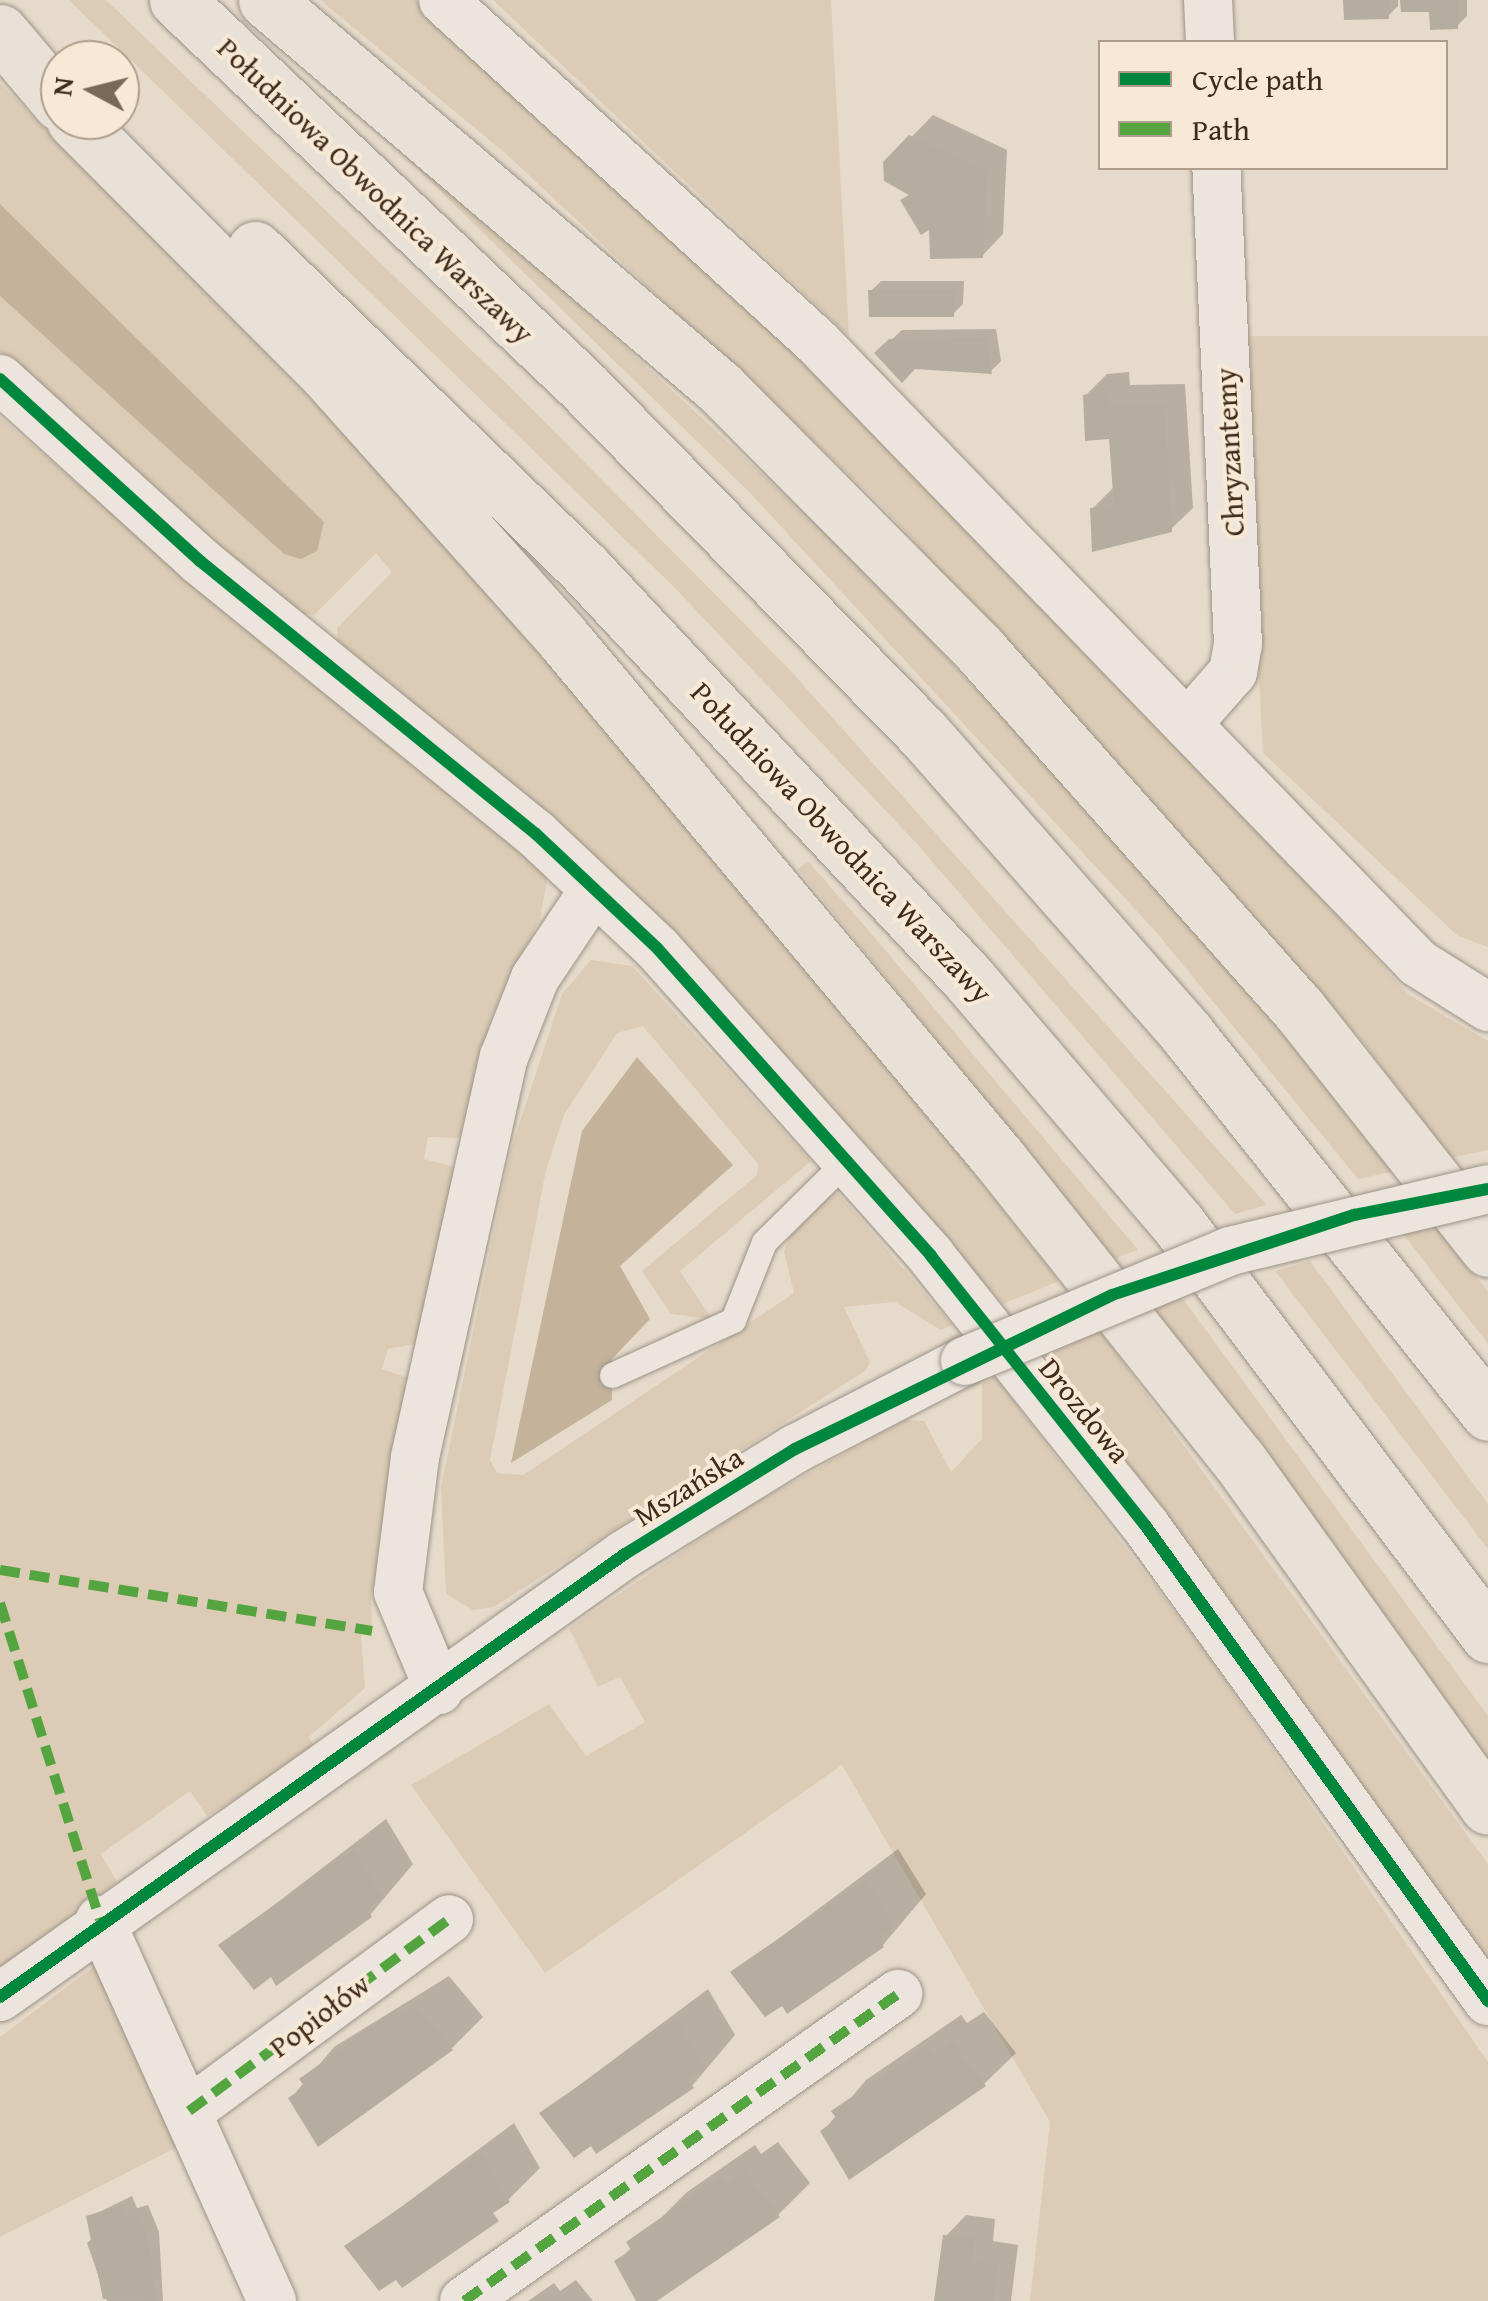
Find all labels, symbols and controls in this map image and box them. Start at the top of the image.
street label: Południowa Obwodnica Warszawy [211,29,541,351]
north arrow [40,40,140,140]
legend [1098,40,1448,170]
text: Cycle path [1192,57,1323,101]
text: N [40,75,83,98]
text: Path [1192,107,1250,151]
street label: Chryzantemy [1207,367,1251,537]
street label: Południowa Obwodnica Warszawy [684,674,1000,1010]
street label: Drozdowa [1032,1350,1138,1470]
street label: Mszańska [627,1438,749,1534]
street label: Popiołów [262,1965,376,2065]

